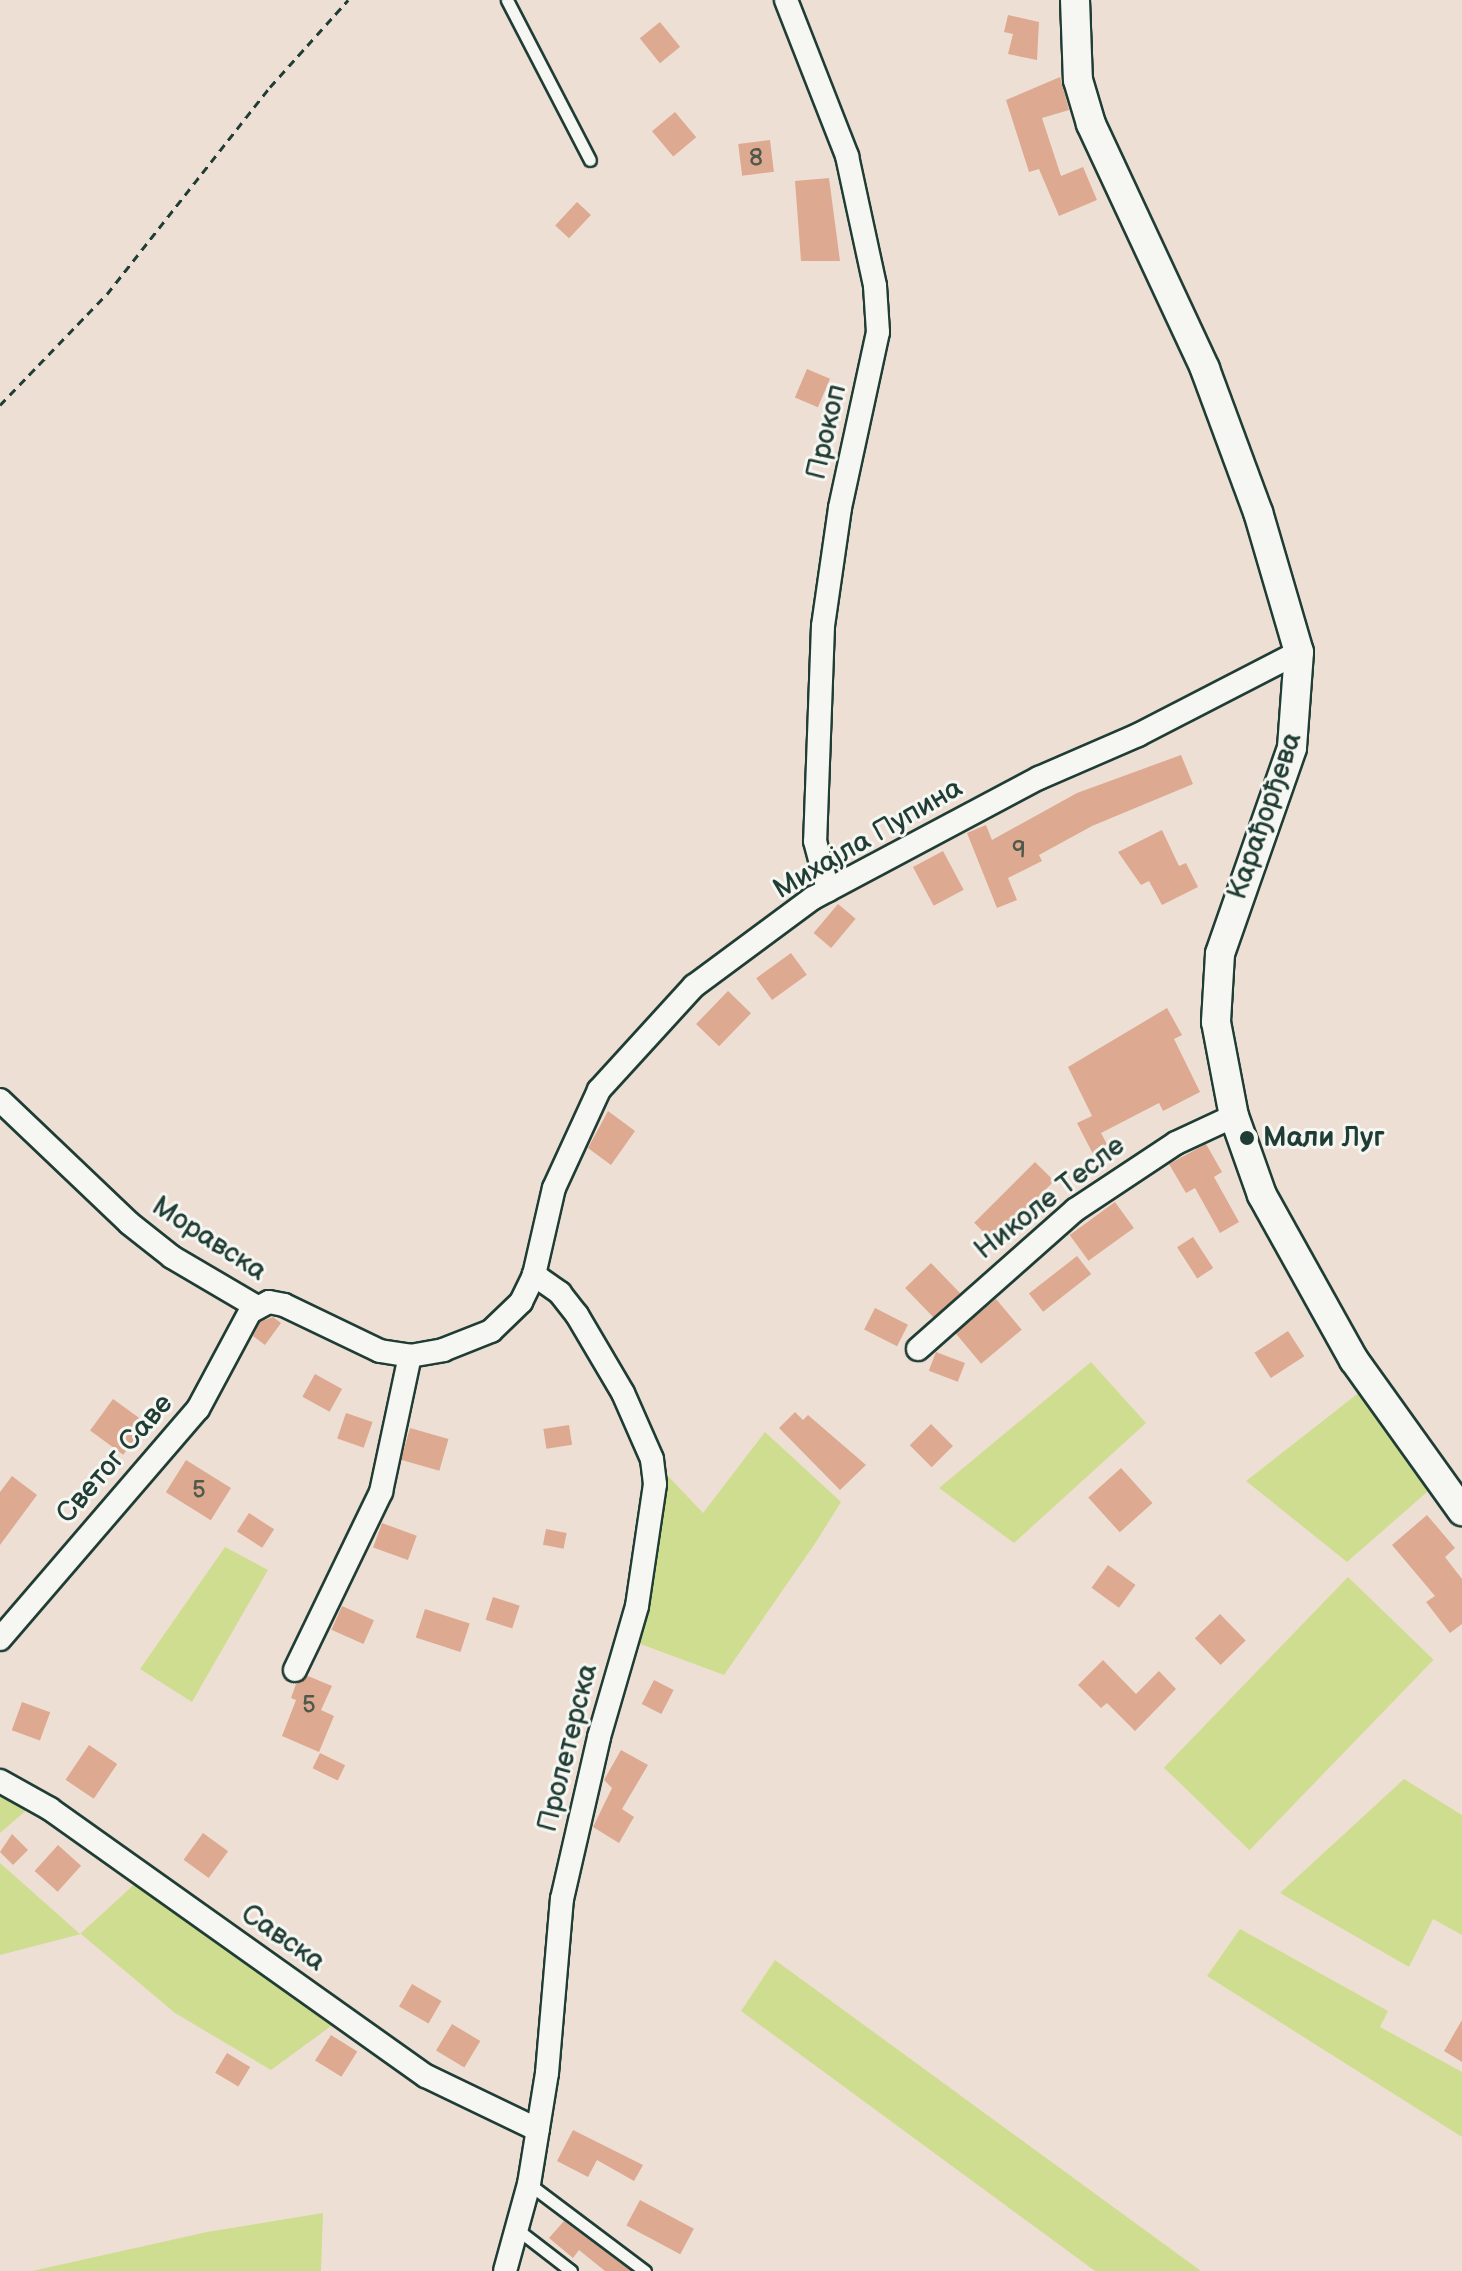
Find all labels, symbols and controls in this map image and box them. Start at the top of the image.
house number: 8 [749,144,763,172]
street label: Прокоп [800,381,854,483]
street label: Карађорђева [1221,728,1309,904]
street label: Михајла Пупина [768,771,968,907]
house number: 9 [1012,836,1026,864]
place label: Мали Луг [1263,1121,1385,1155]
street label: Николе Тесле [968,1129,1132,1267]
marker: Мали Луг [1238,1129,1256,1147]
street label: Моравска [145,1190,273,1288]
street label: Светог Саве [50,1387,180,1531]
house number: 5 [192,1476,206,1504]
street label: Пролетерска [531,1661,605,1835]
house number: 5 [302,1691,316,1719]
street label: Савска [235,1897,331,1979]

